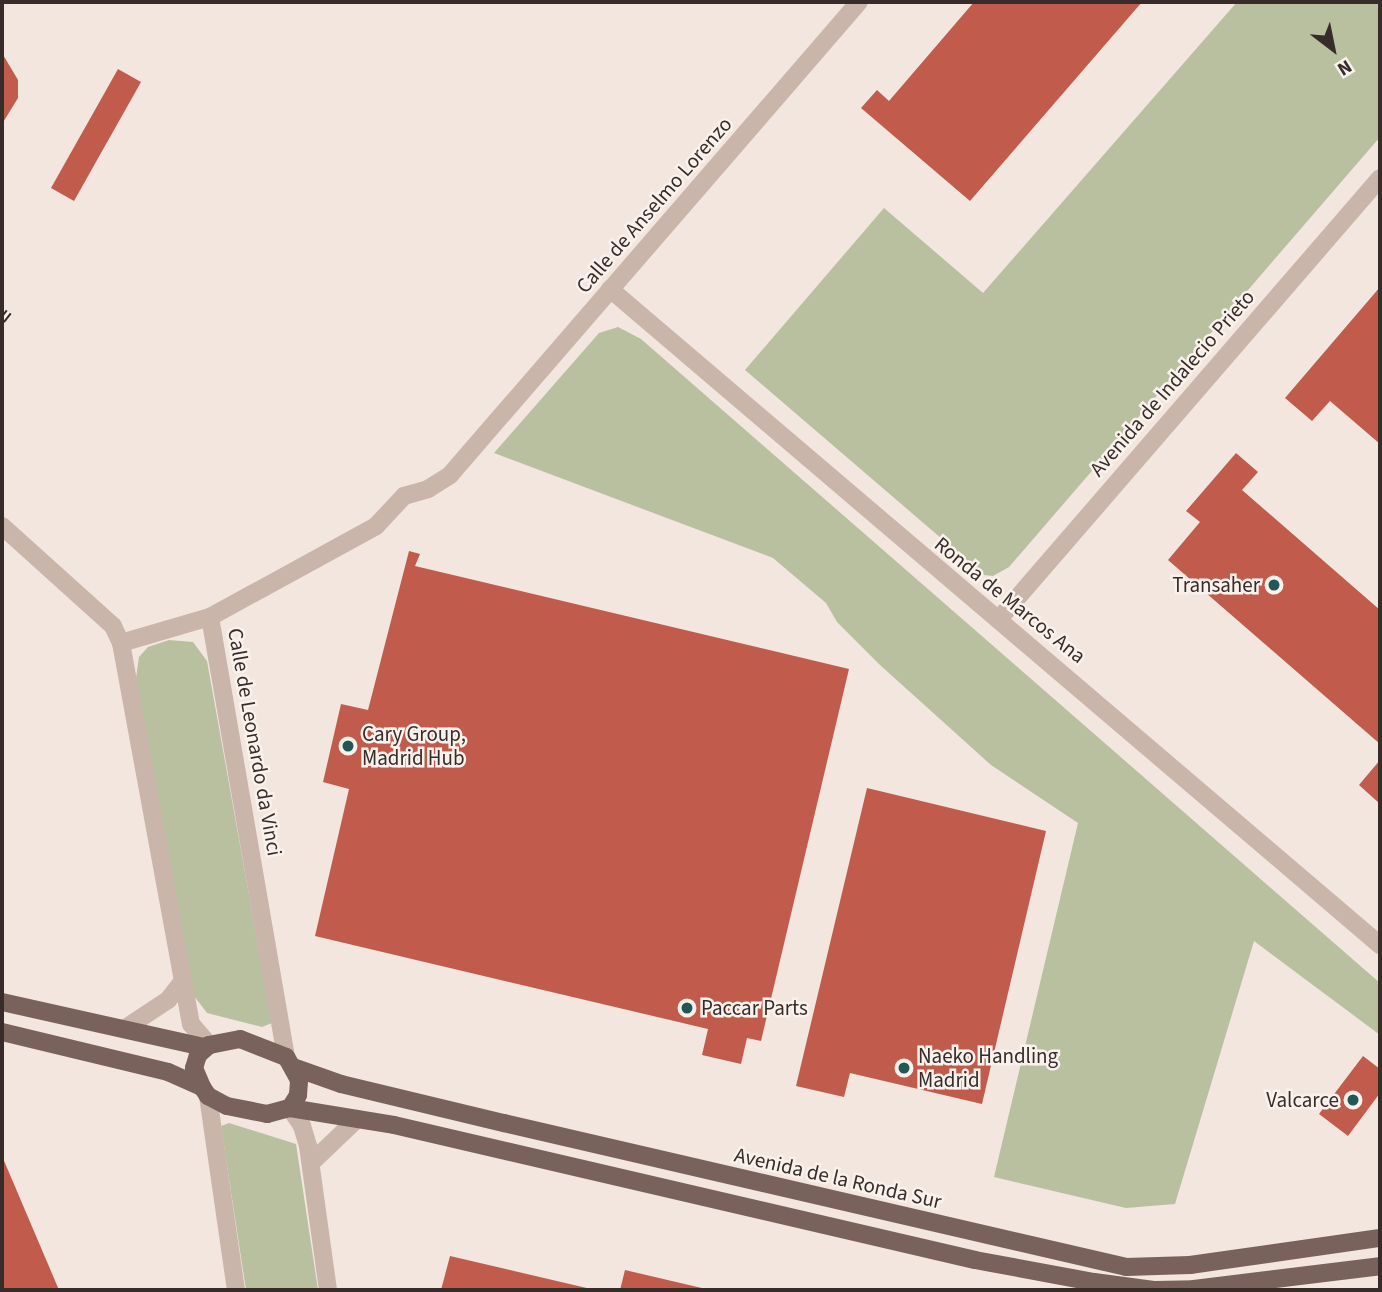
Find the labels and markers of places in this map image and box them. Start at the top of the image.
place label: Transaher [1172,572,1260,598]
marker: Transaher [1266,577,1282,593]
place label: Cary Group, Madrid Hub [362,721,466,771]
marker: Cary Group, Madrid Hub [340,738,356,754]
place label: Paccar Parts [701,995,808,1021]
marker: Paccar Parts [679,1000,695,1016]
place label: Naeko Handling Madrid [918,1043,1058,1093]
marker: Naeko Handling Madrid [896,1060,912,1076]
place label: Valcarce [1266,1087,1339,1113]
marker: Valcarce [1345,1092,1361,1108]

